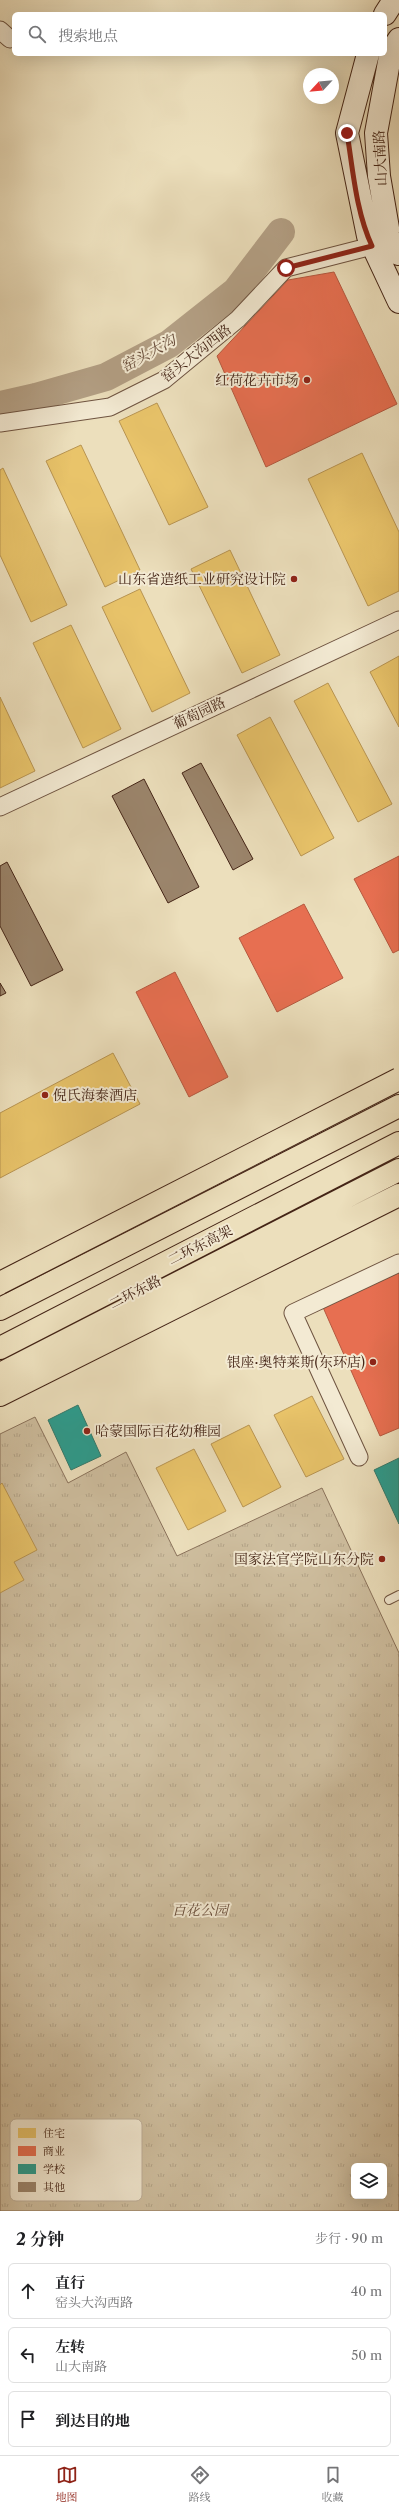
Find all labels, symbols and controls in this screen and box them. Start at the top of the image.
search box [12,12,387,56]
icon: search [26,23,48,45]
text: 搜索地点 [58,26,118,45]
north arrow [303,68,339,104]
route end [338,124,356,142]
street label: 山大南路 [370,130,390,186]
route start [277,259,295,277]
street label: 窑头大沟西路 [157,320,235,386]
water label: 窑头大沟 [117,329,181,376]
place label: 红荷花卉市场 [215,371,299,389]
marker: 红荷花卉市场 [302,375,312,385]
place label: 山东省造纸工业研究设计院 [118,570,286,588]
marker: 山东省造纸工业研究设计院 [289,574,299,584]
street label: 葡萄园路 [170,693,228,733]
place label: 倪氏海泰酒店 [53,1086,137,1104]
marker: 倪氏海泰酒店 [40,1090,50,1100]
street label: 二环东高架 [165,1221,235,1269]
street label: 二环东路 [106,1271,164,1313]
place label: 银座·奥特莱斯(东环店) [227,1353,365,1371]
marker: 银座·奥特莱斯(东环店) [368,1357,378,1367]
place label: 哈蒙国际百花幼稚园 [95,1422,221,1440]
marker: 哈蒙国际百花幼稚园 [82,1426,92,1436]
place label: 国家法官学院山东分院 [234,1550,374,1568]
marker: 国家法官学院山东分院 [377,1554,387,1564]
park label: 百花公园 [172,1901,230,1919]
legend [10,2119,142,2201]
text: 住宅 [43,2126,65,2140]
text: 商业 [43,2144,65,2158]
text: 学校 [43,2162,65,2176]
map controls [351,2163,387,2199]
button: layers [351,2163,387,2199]
text: 其他 [43,2180,65,2194]
text: 2 分钟 [16,2229,64,2249]
text: 步行 · 90 m [315,2230,383,2246]
text: 直行 [55,2273,85,2292]
icon: ahead [17,2280,39,2302]
text: 40 m [351,2283,382,2299]
text: 窑头大沟西路 [55,2294,133,2310]
text: 左转 [55,2337,85,2356]
icon: left [17,2344,39,2366]
text: 50 m [351,2347,382,2363]
text: 山大南路 [55,2358,107,2374]
icon: arrive [17,2408,39,2430]
text: 到达目的地 [55,2411,130,2430]
tab: 地图 [56,2464,78,2504]
tab: 路线 [189,2464,211,2504]
tab: 收藏 [322,2464,344,2504]

